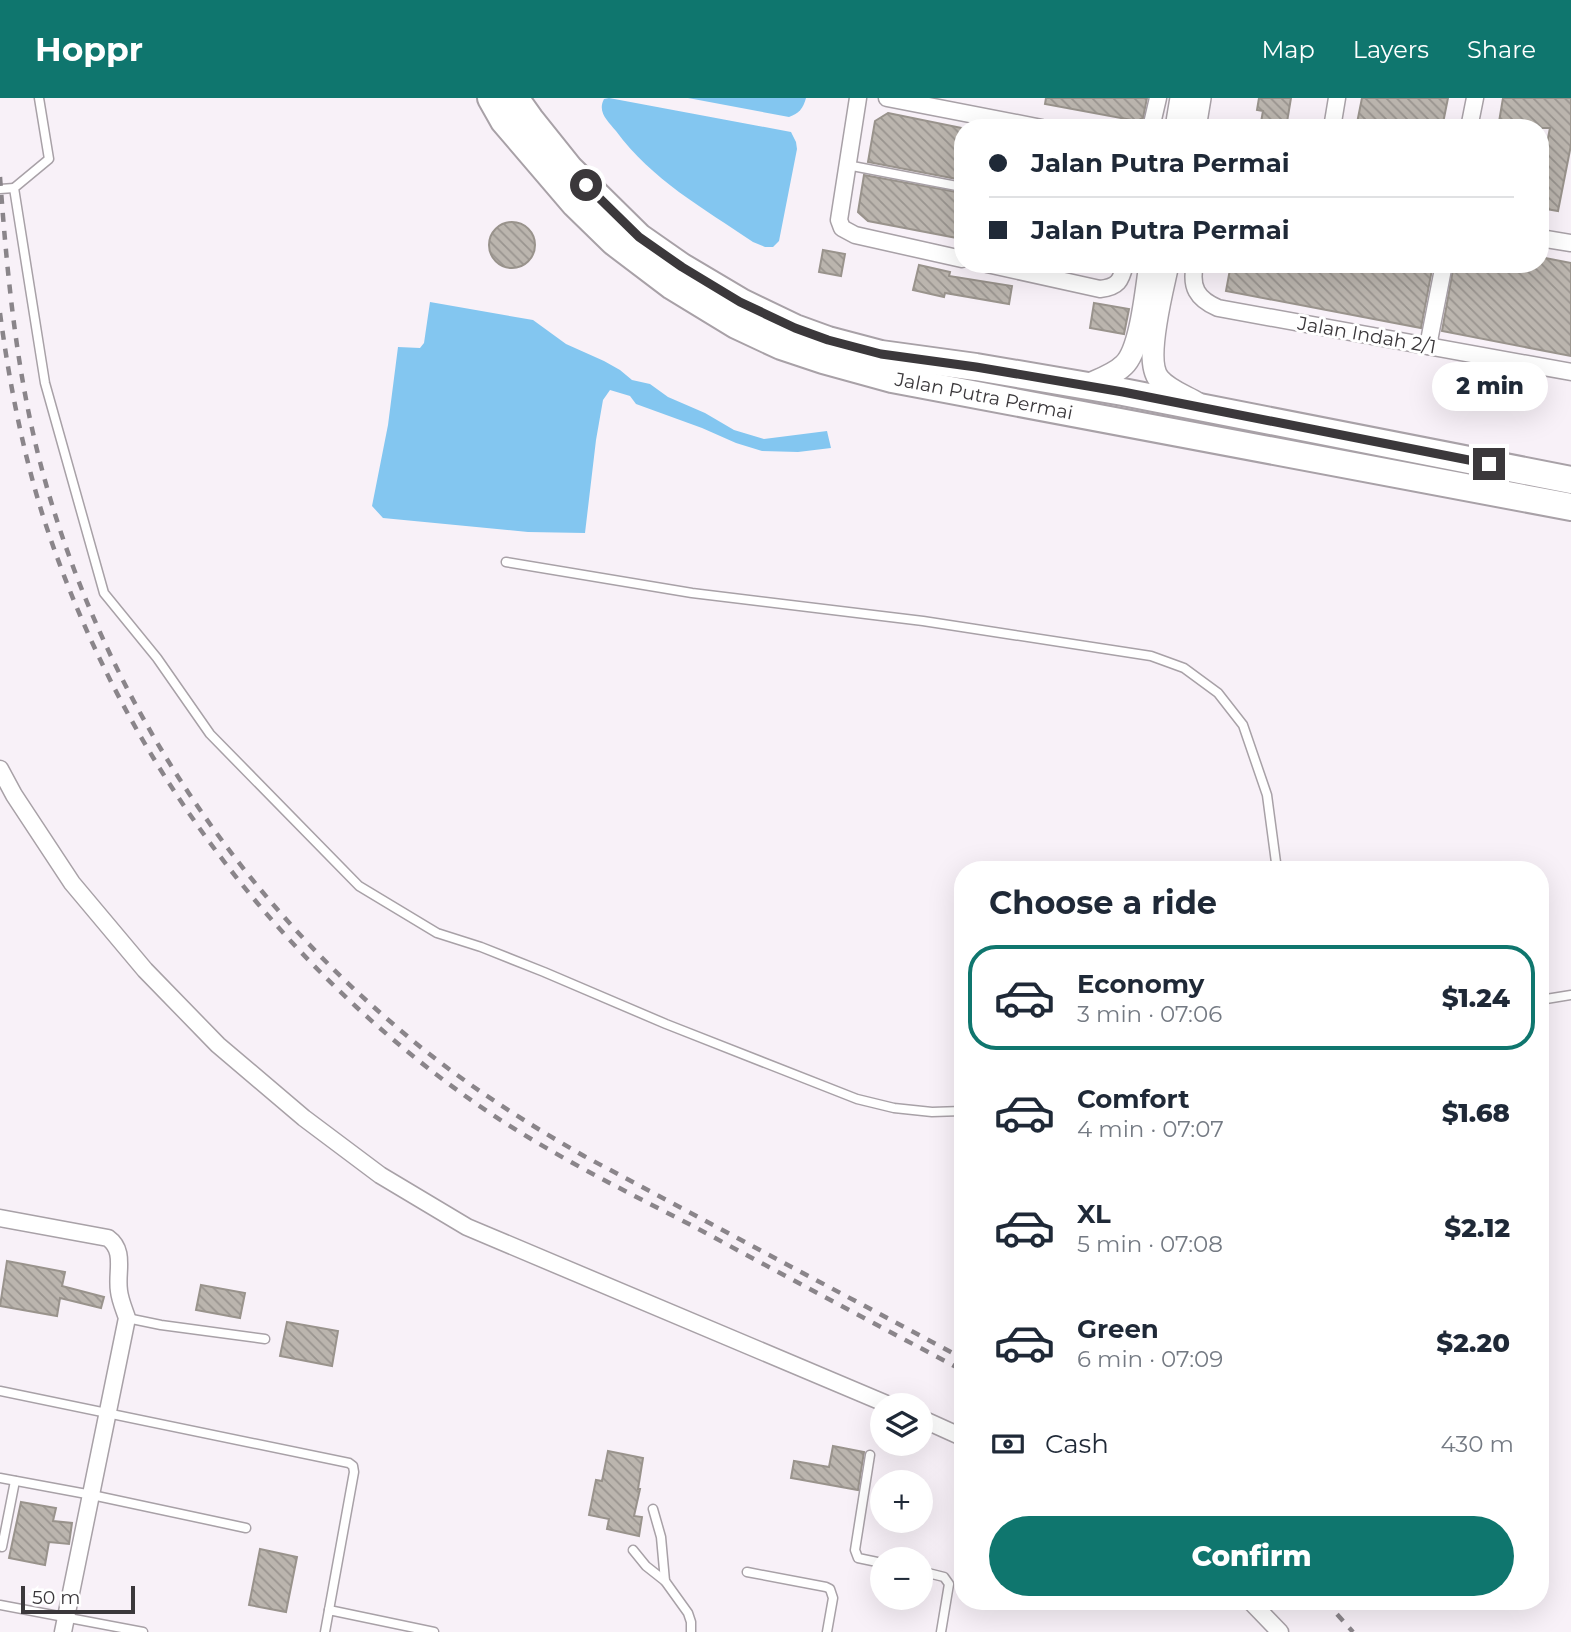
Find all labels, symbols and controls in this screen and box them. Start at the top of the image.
text: Hoppr [35,29,143,69]
text: Map [1261,35,1315,64]
text: Layers [1353,35,1429,64]
text: Share [1467,35,1536,64]
text: Jalan Putra Permai [1031,147,1290,179]
route start [570,169,602,201]
text: Jalan Putra Permai [1031,214,1290,246]
street label: Jalan Indah 2/1 [1295,311,1438,358]
callout: 2 min [1431,362,1547,412]
street label: Jalan Putra Permai [892,367,1075,425]
text: 2 min [1456,372,1524,400]
route end [1473,448,1505,480]
text: Choose a ride [989,883,1217,922]
icon: car [993,966,1056,1029]
text: Economy [1077,968,1204,1000]
text: $1.24 [1442,982,1510,1014]
text: 3 min · 07:06 [1077,1000,1222,1028]
icon: car [993,1081,1056,1144]
text: Comfort [1077,1083,1189,1115]
text: $1.68 [1442,1097,1510,1129]
text: 4 min · 07:07 [1077,1115,1224,1143]
icon: car [993,1196,1056,1259]
text: XL [1077,1198,1111,1230]
text: $2.12 [1444,1212,1510,1244]
text: 5 min · 07:08 [1077,1230,1223,1258]
icon: car [993,1311,1056,1374]
text: Green [1077,1313,1159,1345]
text: $2.20 [1436,1327,1510,1359]
text: 6 min · 07:09 [1077,1345,1223,1373]
map controls [870,1393,933,1610]
button: layers [870,1393,933,1456]
icon: cash [989,1425,1027,1463]
text: Cash [1045,1428,1109,1460]
text: 430 m [1441,1430,1514,1458]
button: + [870,1470,933,1533]
button: Confirm [989,1516,1514,1596]
button: − [870,1547,933,1610]
scale bar [21,1583,135,1615]
text: 50 m [32,1586,80,1609]

